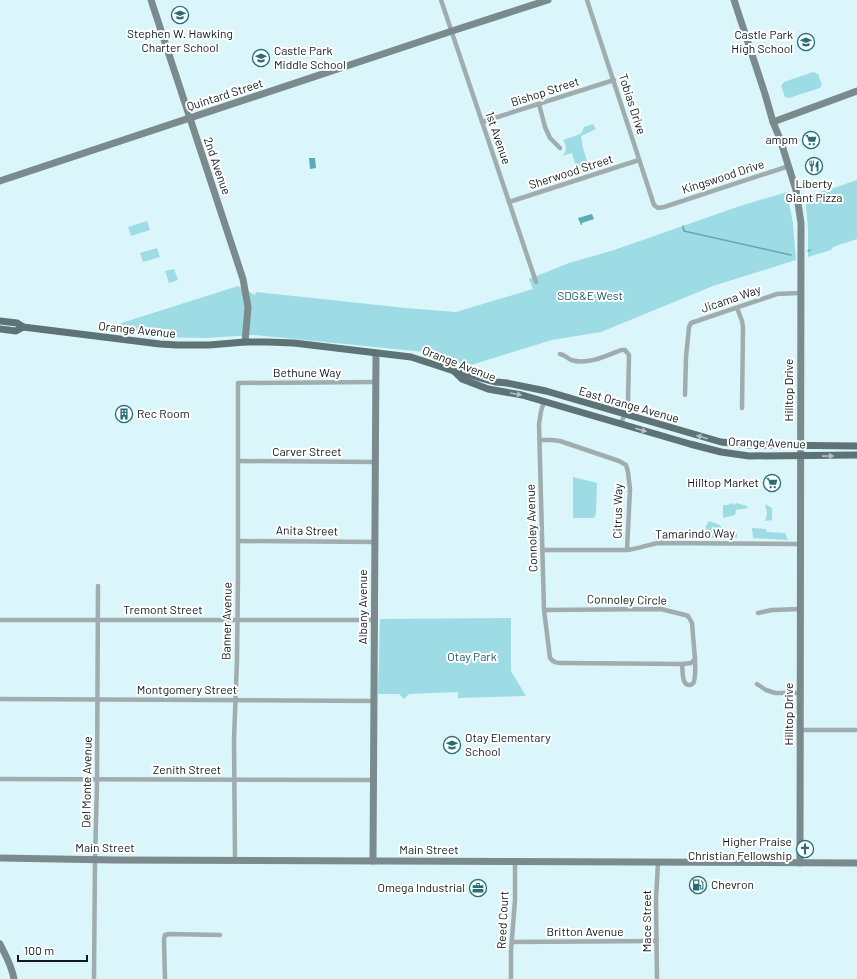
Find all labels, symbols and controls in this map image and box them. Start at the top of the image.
school or university icon: Stephen W. Hawking Charter School [170,5,190,25]
place label: Stephen W. Hawking Charter School [127,26,233,54]
place label: Castle Park High School [731,27,793,55]
school or university icon: Castle Park High School [796,32,816,52]
place label: Castle Park Middle School [274,43,346,71]
school or university icon: Castle Park Middle School [251,48,271,68]
street label: Tobias Drive [617,71,649,136]
street label: Bishop Street [509,73,581,109]
street label: Quintard Street [185,75,265,113]
street label: 1st Avenue [483,109,514,166]
supermarket icon: ampm [801,130,821,150]
place label: ampm [765,132,798,146]
street label: 2nd Avenue [202,135,234,196]
street label: Sherwood Street [527,151,615,191]
street label: Kingswood Drive [680,156,766,196]
restaurant icon: Liberty Giant Pizza [804,156,824,176]
place label: Liberty Giant Pizza [786,176,842,204]
street label: Jicama Way [699,281,763,315]
park label: SDG&E West [557,288,623,302]
street label: Orange Avenue [98,318,177,340]
street label: Orange Avenue [421,343,498,384]
street label: Hilltop Drive [781,359,795,421]
street label: Bethune Way [273,365,341,379]
street label: East Orange Avenue [578,383,681,425]
one-way arrow [510,391,522,397]
building icon: Rec Room [114,404,134,424]
place label: Rec Room [137,406,190,420]
one-way arrow [635,427,647,433]
one-way arrow [695,434,707,440]
street label: Orange Avenue [728,434,806,450]
street label: Carver Street [272,444,342,458]
one-way arrow [822,453,835,459]
supermarket icon: Hilltop Market [762,473,782,493]
place label: Hilltop Market [687,475,759,489]
street label: Citrus Way [610,483,624,539]
street label: Connoley Avenue [522,484,540,572]
street label: Anita Street [276,522,338,538]
street label: Tamarindo Way [655,525,735,541]
street label: Albany Avenue [355,569,369,645]
street label: Banner Avenue [218,582,234,660]
street label: Connoley Circle [587,591,667,607]
street label: Tremont Street [123,602,203,616]
park label: Otay Park [447,649,497,663]
street label: Montgomery Street [137,682,237,696]
street label: Hilltop Drive [781,683,795,745]
place label: Otay Elementary School [465,730,551,758]
school or university icon: Otay Elementary School [442,735,462,755]
street label: Del Monte Avenue [78,736,94,828]
street label: Zenith Street [153,762,221,776]
place label: Higher Praise Christian Fellowship [688,834,792,862]
church icon: Higher Praise Christian Fellowship [795,839,815,859]
street label: Main Street [75,840,135,854]
street label: Main Street [399,842,459,856]
fuel station icon: Chevron [688,875,708,895]
place label: Chevron [711,877,754,891]
office icon: Omega Industrial [468,878,488,898]
place label: Omega Industrial [377,880,465,894]
street label: Mace Street [639,890,653,952]
street label: Reed Court [493,891,511,949]
street label: Britton Avenue [546,924,624,938]
scale bar [18,937,87,963]
text: 100 m [24,943,54,957]

